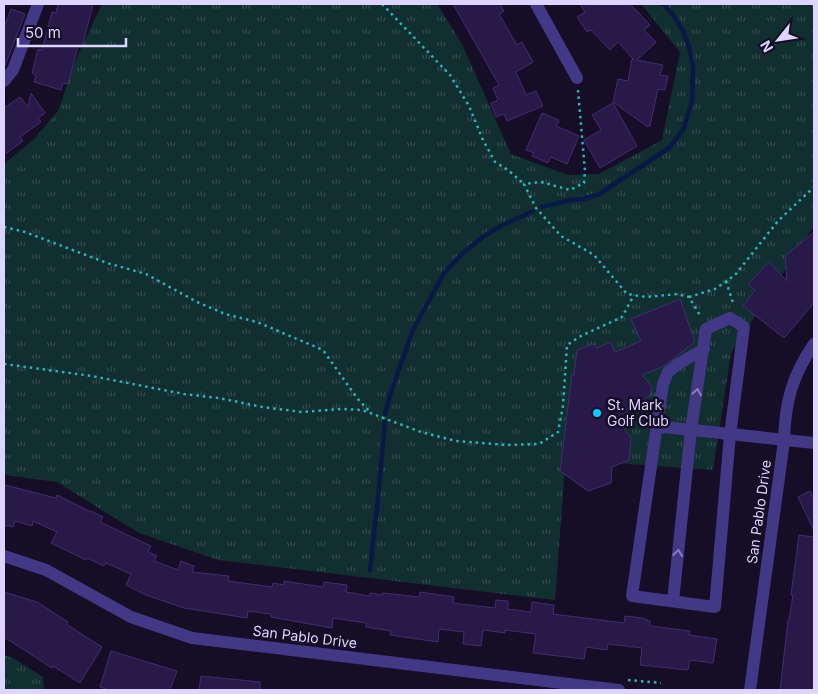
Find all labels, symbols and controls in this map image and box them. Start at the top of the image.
scale bar [18,15,125,47]
north arrow [753,15,803,65]
text: 50 m [25,23,61,42]
text: N [756,38,776,56]
one-way arrow [692,387,702,396]
place label: St. Mark Golf Club [607,396,669,429]
marker: St. Mark Golf Club [591,407,603,419]
street label: San Pablo Drive [743,459,774,565]
one-way arrow [672,549,683,557]
street label: San Pablo Drive [252,622,358,651]

